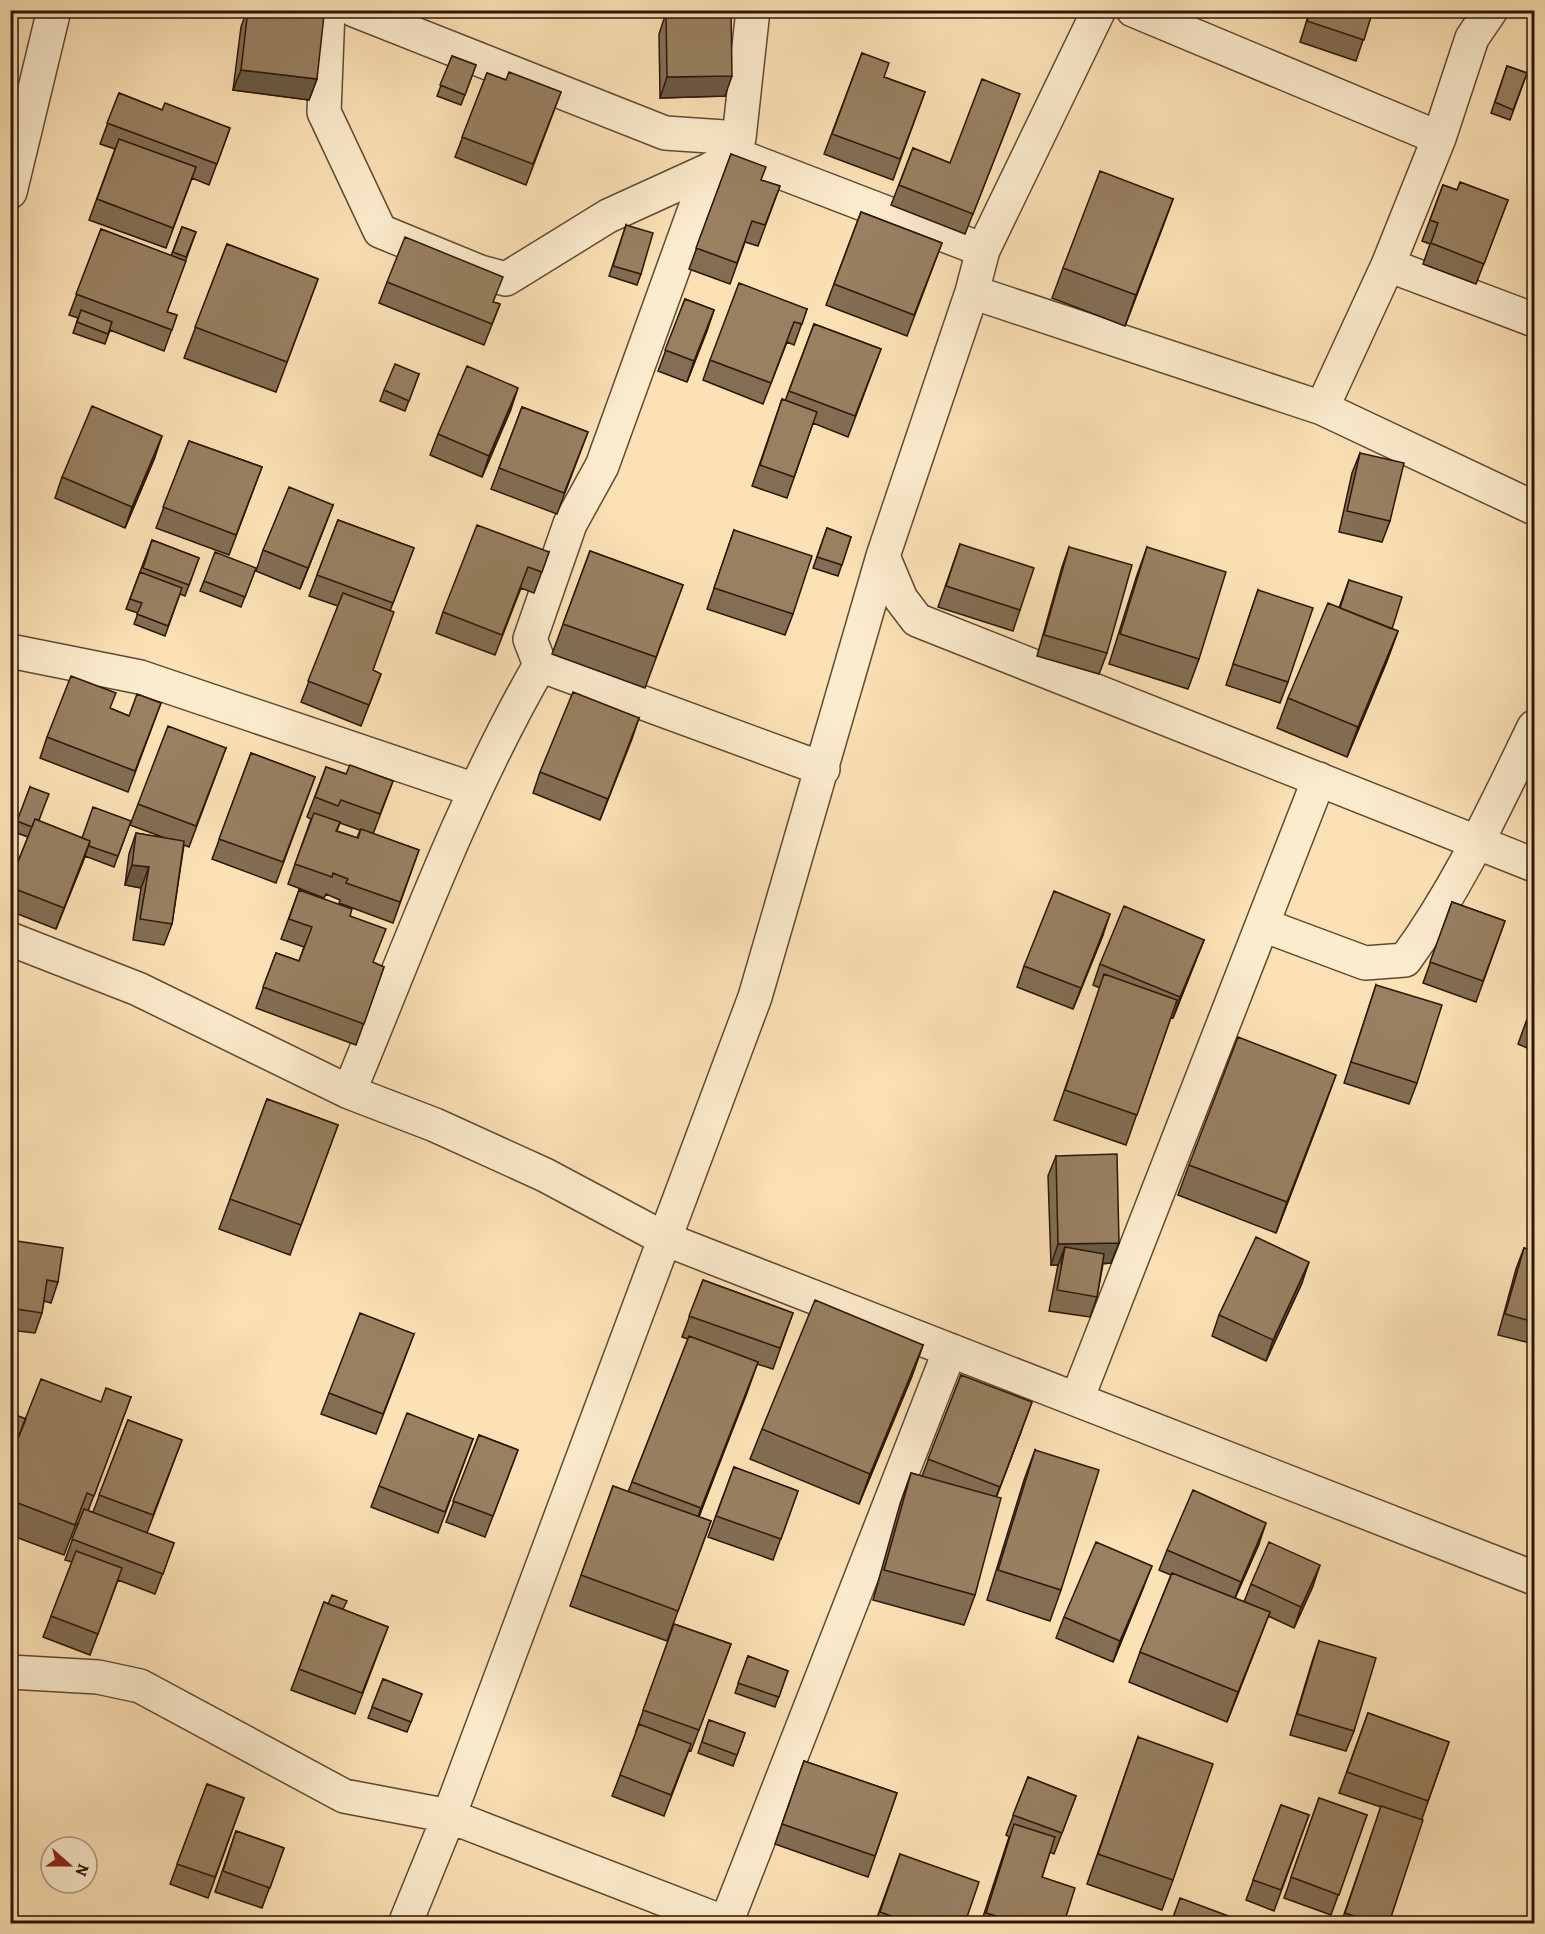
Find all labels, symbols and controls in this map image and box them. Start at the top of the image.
north arrow [39,1835,99,1895]
text: N [70,1861,94,1880]

